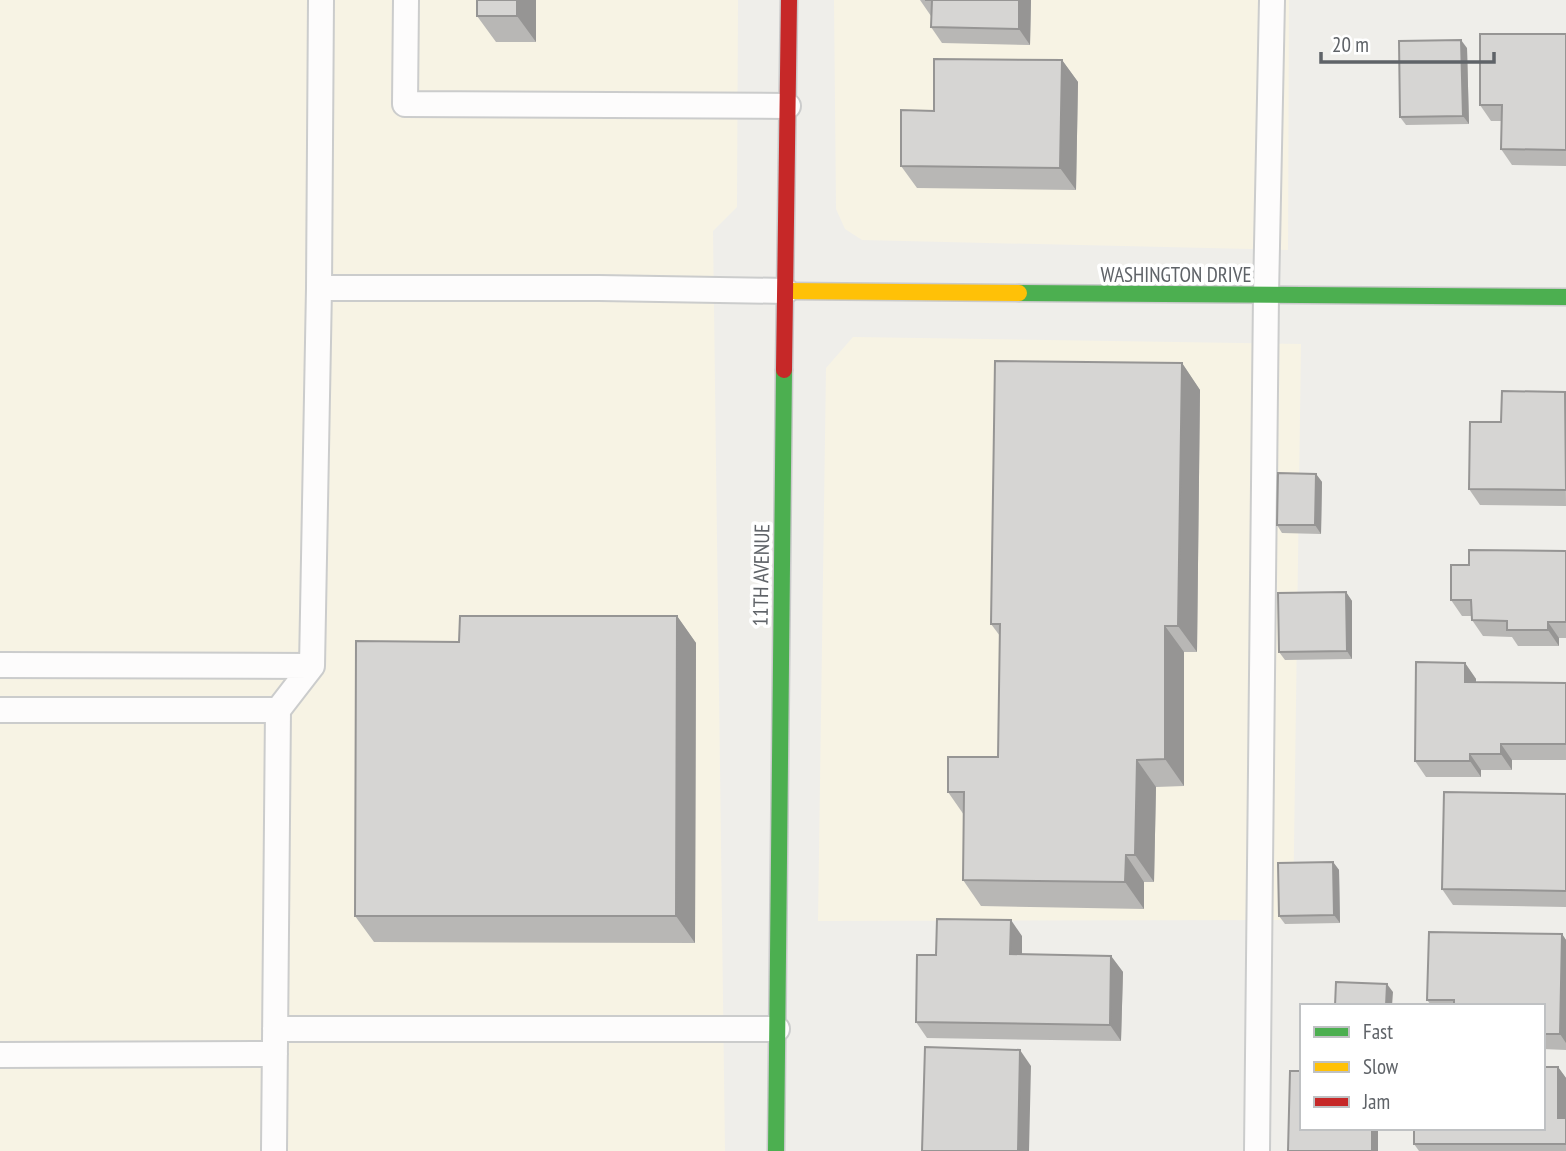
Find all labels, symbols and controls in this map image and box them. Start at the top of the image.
scale bar [1321,21,1494,65]
text: 20 m [1332,31,1369,58]
street label: WASHINGTON DRIVE [1101,261,1251,288]
street label: 11TH AVENUE [747,524,775,626]
legend [1300,1004,1545,1130]
text: Fast [1363,1018,1393,1045]
text: Slow [1363,1053,1399,1080]
text: Jam [1362,1088,1390,1115]

